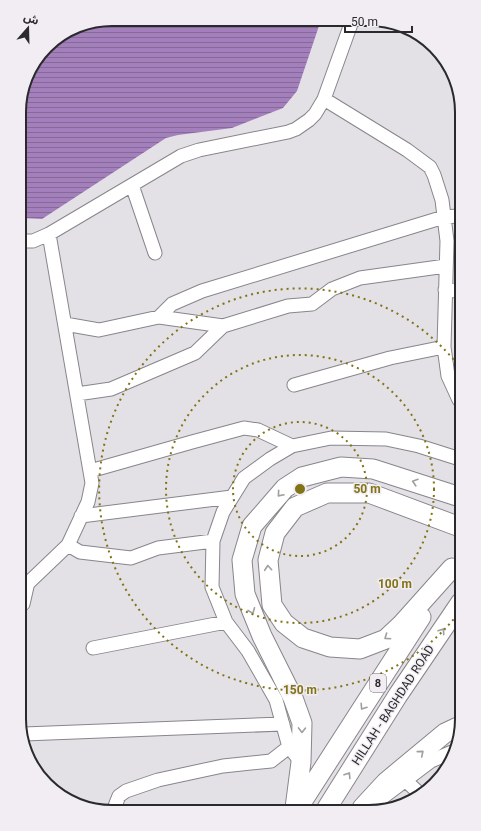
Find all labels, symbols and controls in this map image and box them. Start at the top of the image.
north arrow [8,8,48,48]
scale bar [345,8,412,34]
text: ش [22,10,41,28]
text: 50 m [351,15,378,29]
one-way arrow [412,478,419,487]
centre of rings [293,482,307,496]
text: 50 m [353,482,381,496]
one-way arrow [278,489,285,497]
one-way arrow [264,565,273,571]
text: 100 m [378,577,412,591]
one-way arrow [247,607,255,614]
one-way arrow [437,628,444,635]
one-way arrow [385,632,392,639]
street label: HILLAH - BAGHDAD ROAD [349,642,437,768]
road number: 8 [370,674,386,692]
text: 150 m [283,683,317,697]
one-way arrow [360,703,367,710]
one-way arrow [298,727,306,733]
one-way arrow [417,750,424,757]
one-way arrow [343,772,351,779]

